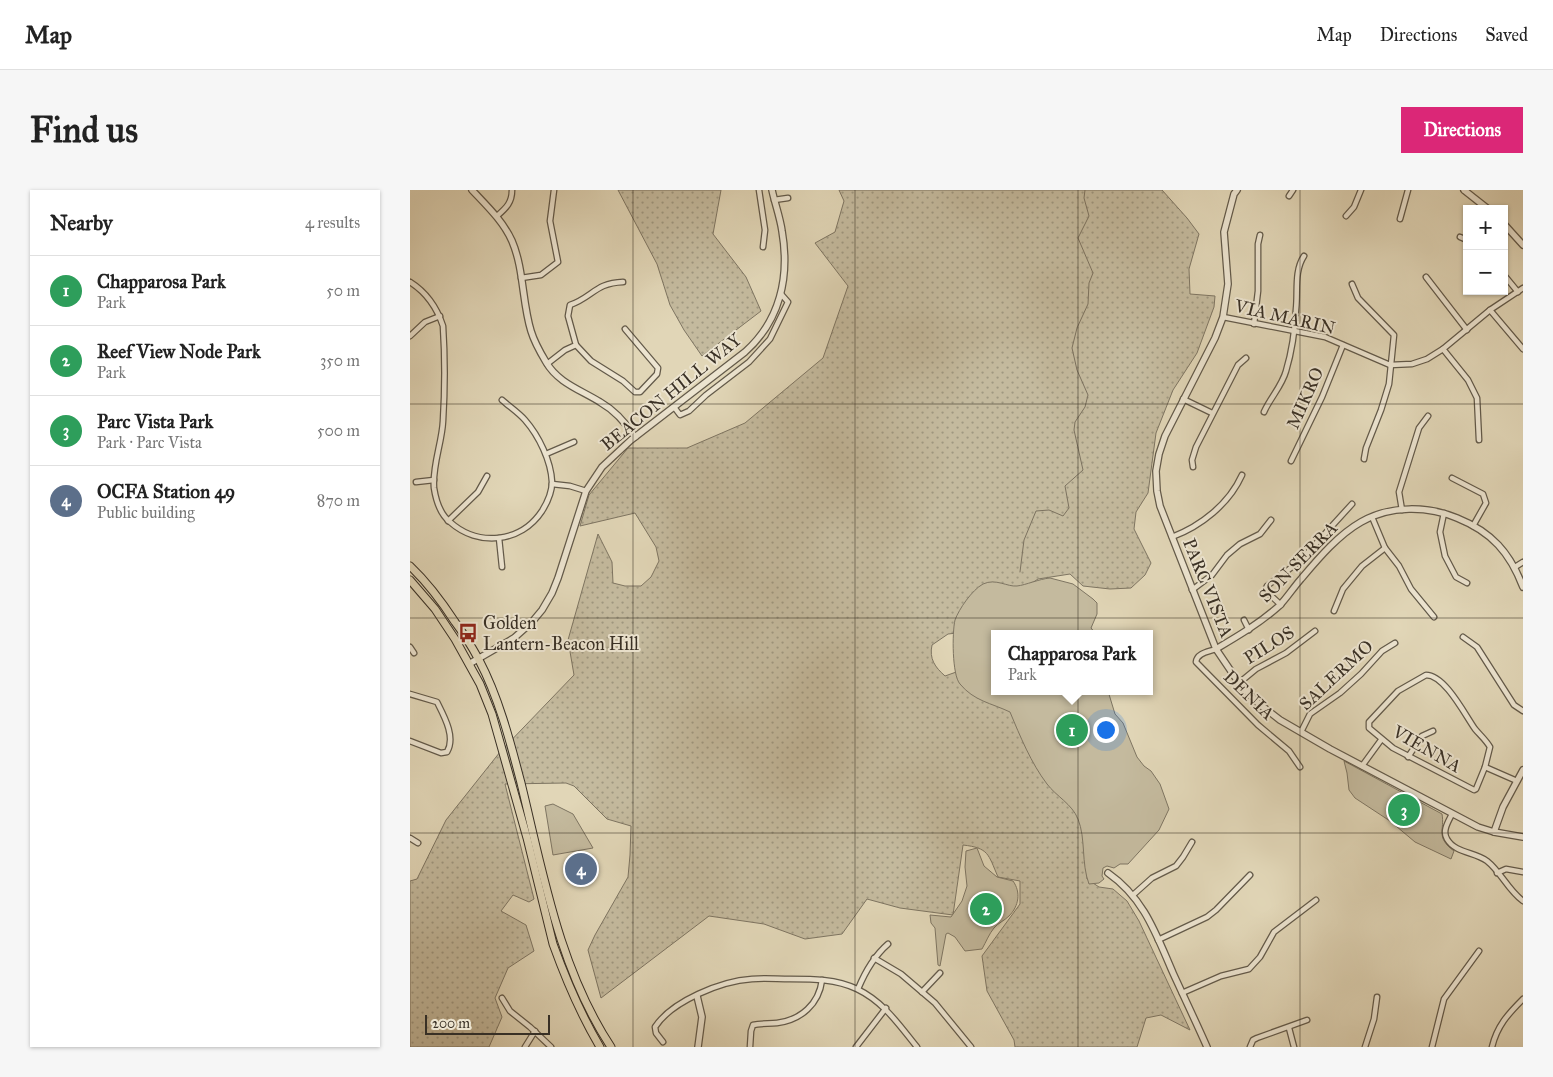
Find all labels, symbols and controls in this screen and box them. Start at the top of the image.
text: Map [25,20,72,50]
text: Map [1316,24,1352,46]
text: Directions [1380,24,1457,46]
text: Saved [1485,24,1528,46]
button: Directions [1401,107,1523,153]
text: Find us [30,109,138,152]
map controls [1463,205,1508,295]
button: + [1463,205,1508,250]
text: Nearby [50,210,113,236]
text: 4 results [305,213,360,232]
button: − [1463,250,1508,295]
text: Chapparosa Park [97,270,226,293]
text: 1 [63,281,69,300]
text: 50 m [326,281,360,300]
text: Park [97,293,126,312]
street label: VIA MARIN [1232,295,1337,339]
street label: BEACON HILL WAY [596,328,746,455]
text: Reef View Node Park [97,340,261,363]
text: 2 [62,351,70,370]
text: 350 m [320,351,360,370]
text: Park [97,363,126,382]
street label: MIKRO [1282,364,1328,432]
text: Parc Vista Park [97,410,213,433]
text: 3 [63,421,69,440]
text: 500 m [317,421,360,440]
text: Park · Parc Vista [97,433,202,452]
text: OCFA Station 49 [97,480,235,503]
text: 4 [62,491,70,510]
text: 870 m [317,491,360,510]
text: Public building [97,503,195,522]
street label: SON SERRA [1254,517,1342,607]
street label: PARC VISTA [1178,535,1238,641]
place label: Golden Lantern-Beacon Hill [483,612,639,655]
street label: PILOS [1240,621,1298,669]
bus stop icon: Golden Lantern-Beacon Hill [457,622,479,644]
popup [991,630,1153,695]
street label: SALERMO [1294,635,1378,715]
text: Chapparosa Park [1008,642,1136,665]
text: Park [1008,665,1037,684]
street label: DENIA [1219,666,1279,724]
pin: 1 [1056,711,1088,749]
your location [1093,717,1119,743]
street label: VIENNA [1388,720,1465,777]
pin: 3 [1388,791,1420,829]
pin: 4 [565,850,597,888]
pin: 2 [970,890,1002,928]
scale bar [425,1012,550,1035]
text: 200 m [432,1015,470,1032]

